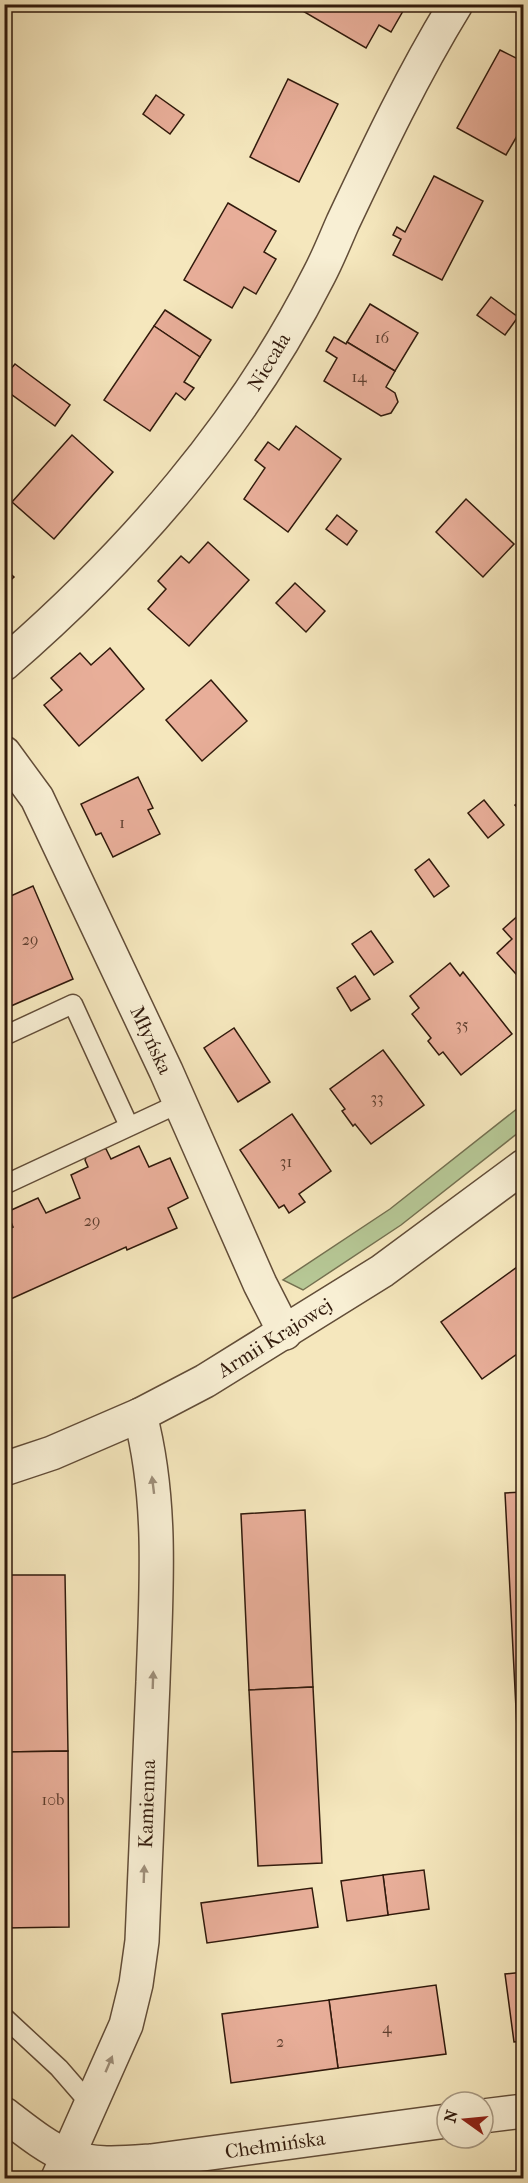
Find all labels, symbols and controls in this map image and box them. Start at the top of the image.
street label: Niecała [243,328,296,395]
house number: 16 [375,328,389,347]
house number: 14 [351,367,367,386]
house number: 1 [119,813,125,832]
house number: 29 [22,930,38,949]
street label: Młyńska [125,1002,177,1078]
house number: 35 [455,1015,469,1034]
house number: 33 [370,1088,384,1107]
house number: 31 [280,1152,292,1171]
house number: 29 [84,1211,100,1230]
street label: Armii Krajowej [213,1294,337,1383]
one-way arrow [148,1475,158,1494]
one-way arrow [148,1670,157,1689]
street label: Kamienna [134,1758,160,1849]
house number: 10b [42,1790,64,1809]
one-way arrow [140,1865,149,1884]
house number: 4 [382,2018,392,2037]
house number: 2 [276,2032,284,2051]
one-way arrow [104,2055,114,2073]
north arrow [435,2090,495,2150]
text: N [440,2107,462,2125]
street label: Chełmińska [223,2126,327,2163]

